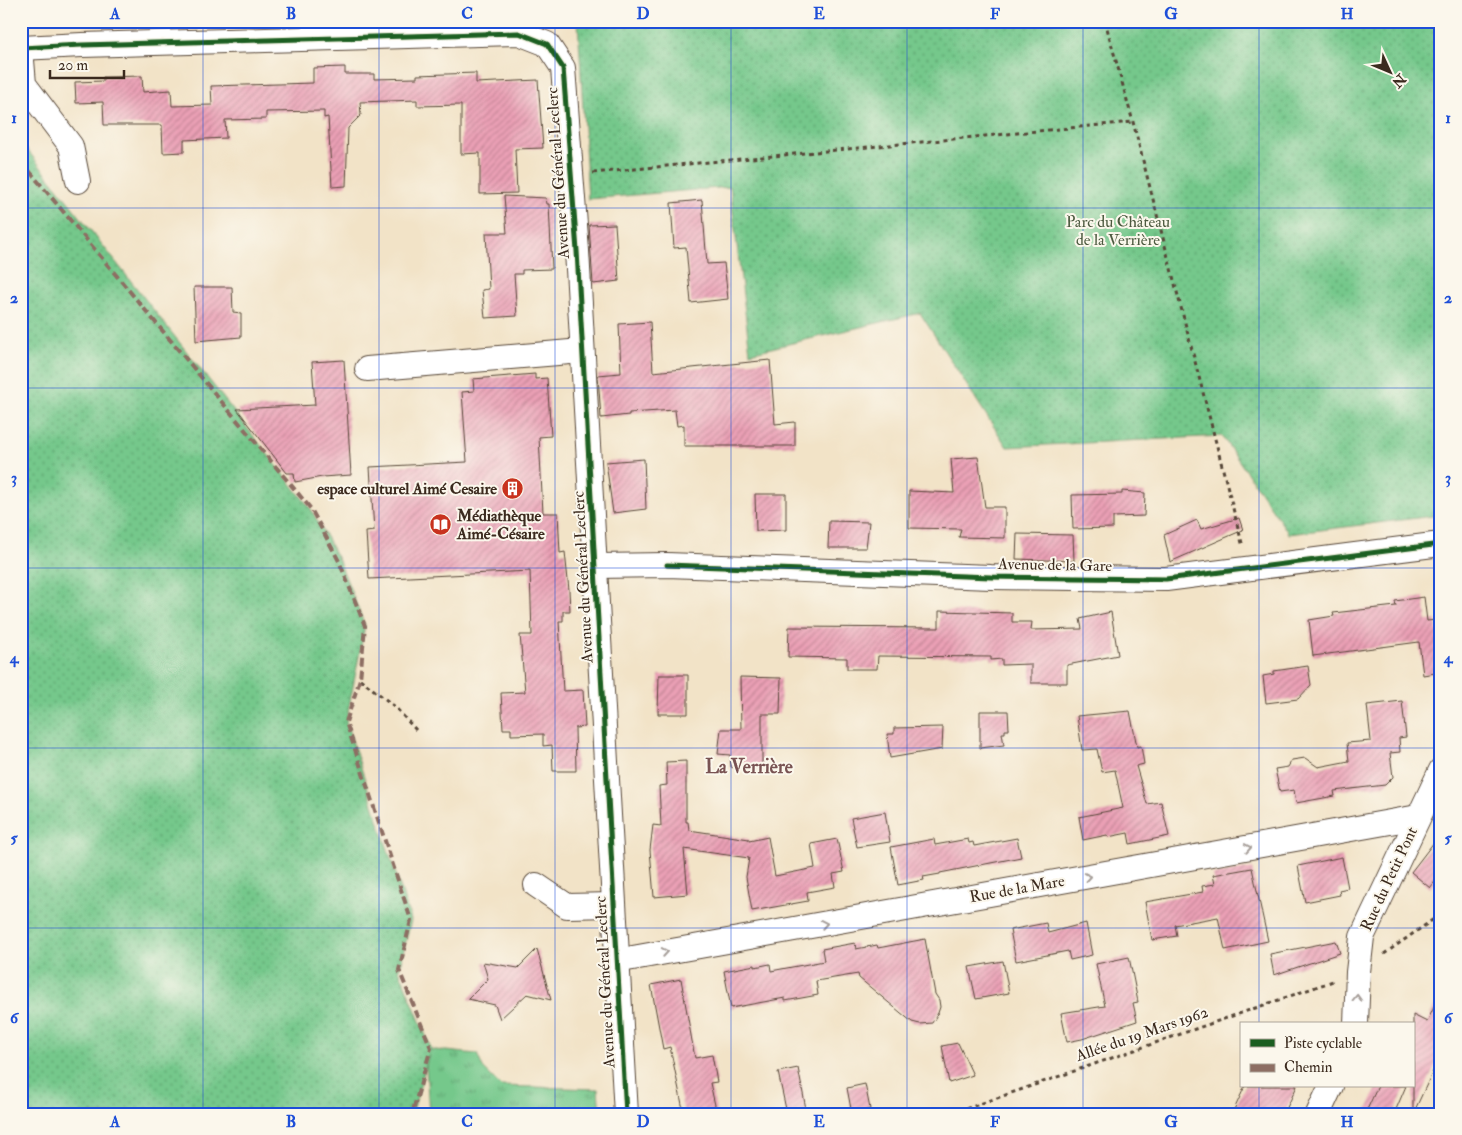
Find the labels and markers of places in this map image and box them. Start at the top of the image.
building icon: espace culturel Aimé Cesaire [501,477,525,501]
place label: espace culturel Aimé Cesaire [317,479,497,500]
place label: Médiathèque Aimé-Césaire [456,506,545,544]
library icon: Médiathèque Aimé-Césaire [429,513,453,537]

